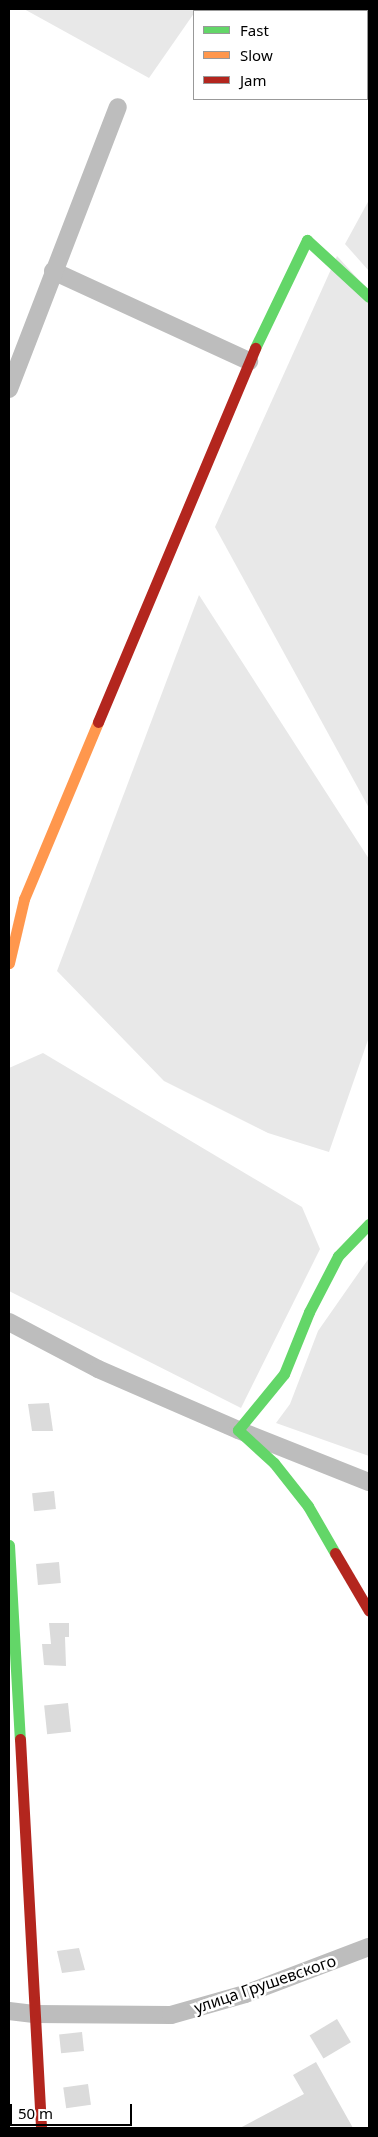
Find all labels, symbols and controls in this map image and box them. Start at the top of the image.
legend [193,10,368,100]
text: Fast [240,20,269,40]
text: Slow [240,45,273,65]
text: Jam [240,70,267,90]
street label: улица Грушевского [192,1951,338,2017]
scale bar [12,2094,135,2126]
text: 50 m [18,2103,53,2123]

